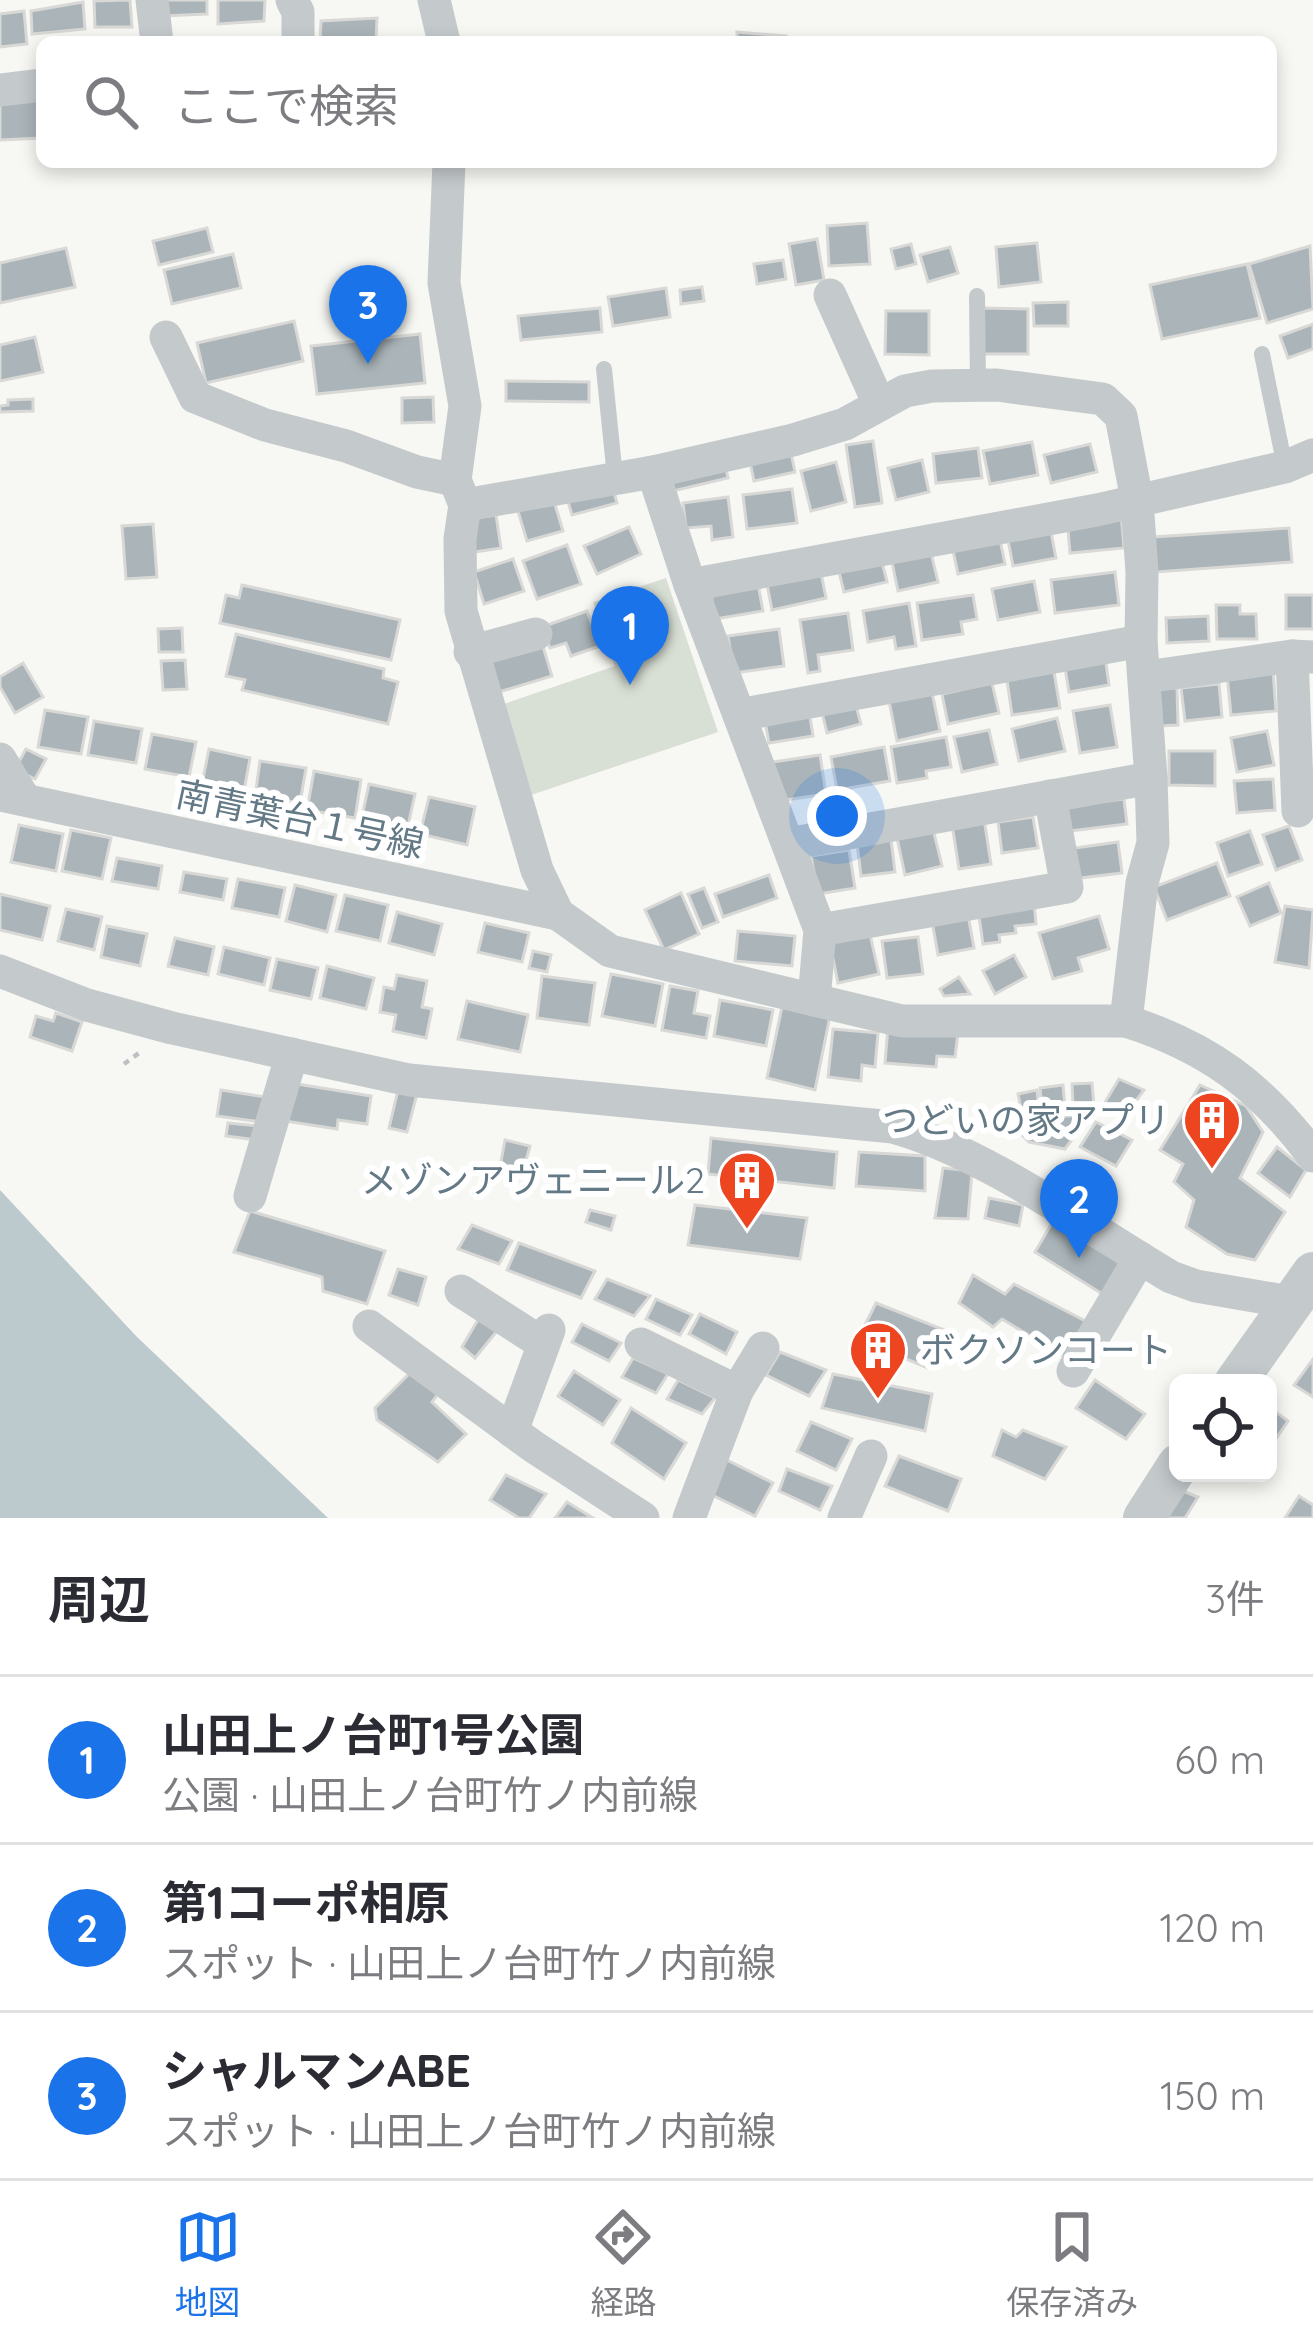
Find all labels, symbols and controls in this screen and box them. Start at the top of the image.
search box [36,36,1277,168]
icon: search [78,69,144,135]
text: ここで検索 [174,77,399,133]
pin: 3 [329,265,407,364]
pin: 1 [591,586,669,685]
street label: 南青葉台１号線 [172,770,428,867]
your location [807,786,867,846]
building icon: つどいの家アプリ [1181,1089,1243,1171]
place label: つどいの家アプリ [882,1097,1170,1142]
building icon: メゾンアヴェニール2 [716,1149,778,1231]
place label: メゾンアヴェニール2 [361,1157,705,1202]
pin: 2 [1040,1159,1118,1258]
building icon: ボクソンコート [847,1319,909,1401]
place label: ボクソンコート [920,1327,1172,1372]
map controls [1169,1374,1277,1482]
button: locate [1169,1374,1277,1482]
text: 周辺 [48,1567,150,1631]
text: 3件 [1206,1574,1265,1623]
text: 山田上ノ台町1号公園 [162,1706,585,1762]
text: 1 [79,1735,95,1784]
text: 60 m [1175,1735,1265,1784]
text: 公園 · 山田上ノ台町竹ノ内前線 [162,1770,698,1819]
text: 第1コーポ相原 [162,1874,450,1930]
text: 2 [76,1903,98,1952]
text: 120 m [1160,1903,1265,1952]
text: スポット · 山田上ノ台町竹ノ内前線 [162,1938,776,1987]
text: シャルマンABE [162,2042,471,2098]
text: 3 [77,2071,97,2120]
text: 150 m [1160,2071,1265,2120]
text: スポット · 山田上ノ台町竹ノ内前線 [162,2106,776,2155]
tab: 地図 [175,2204,241,2324]
tab: 経路 [590,2204,656,2324]
tab: 保存済み [1006,2204,1138,2324]

